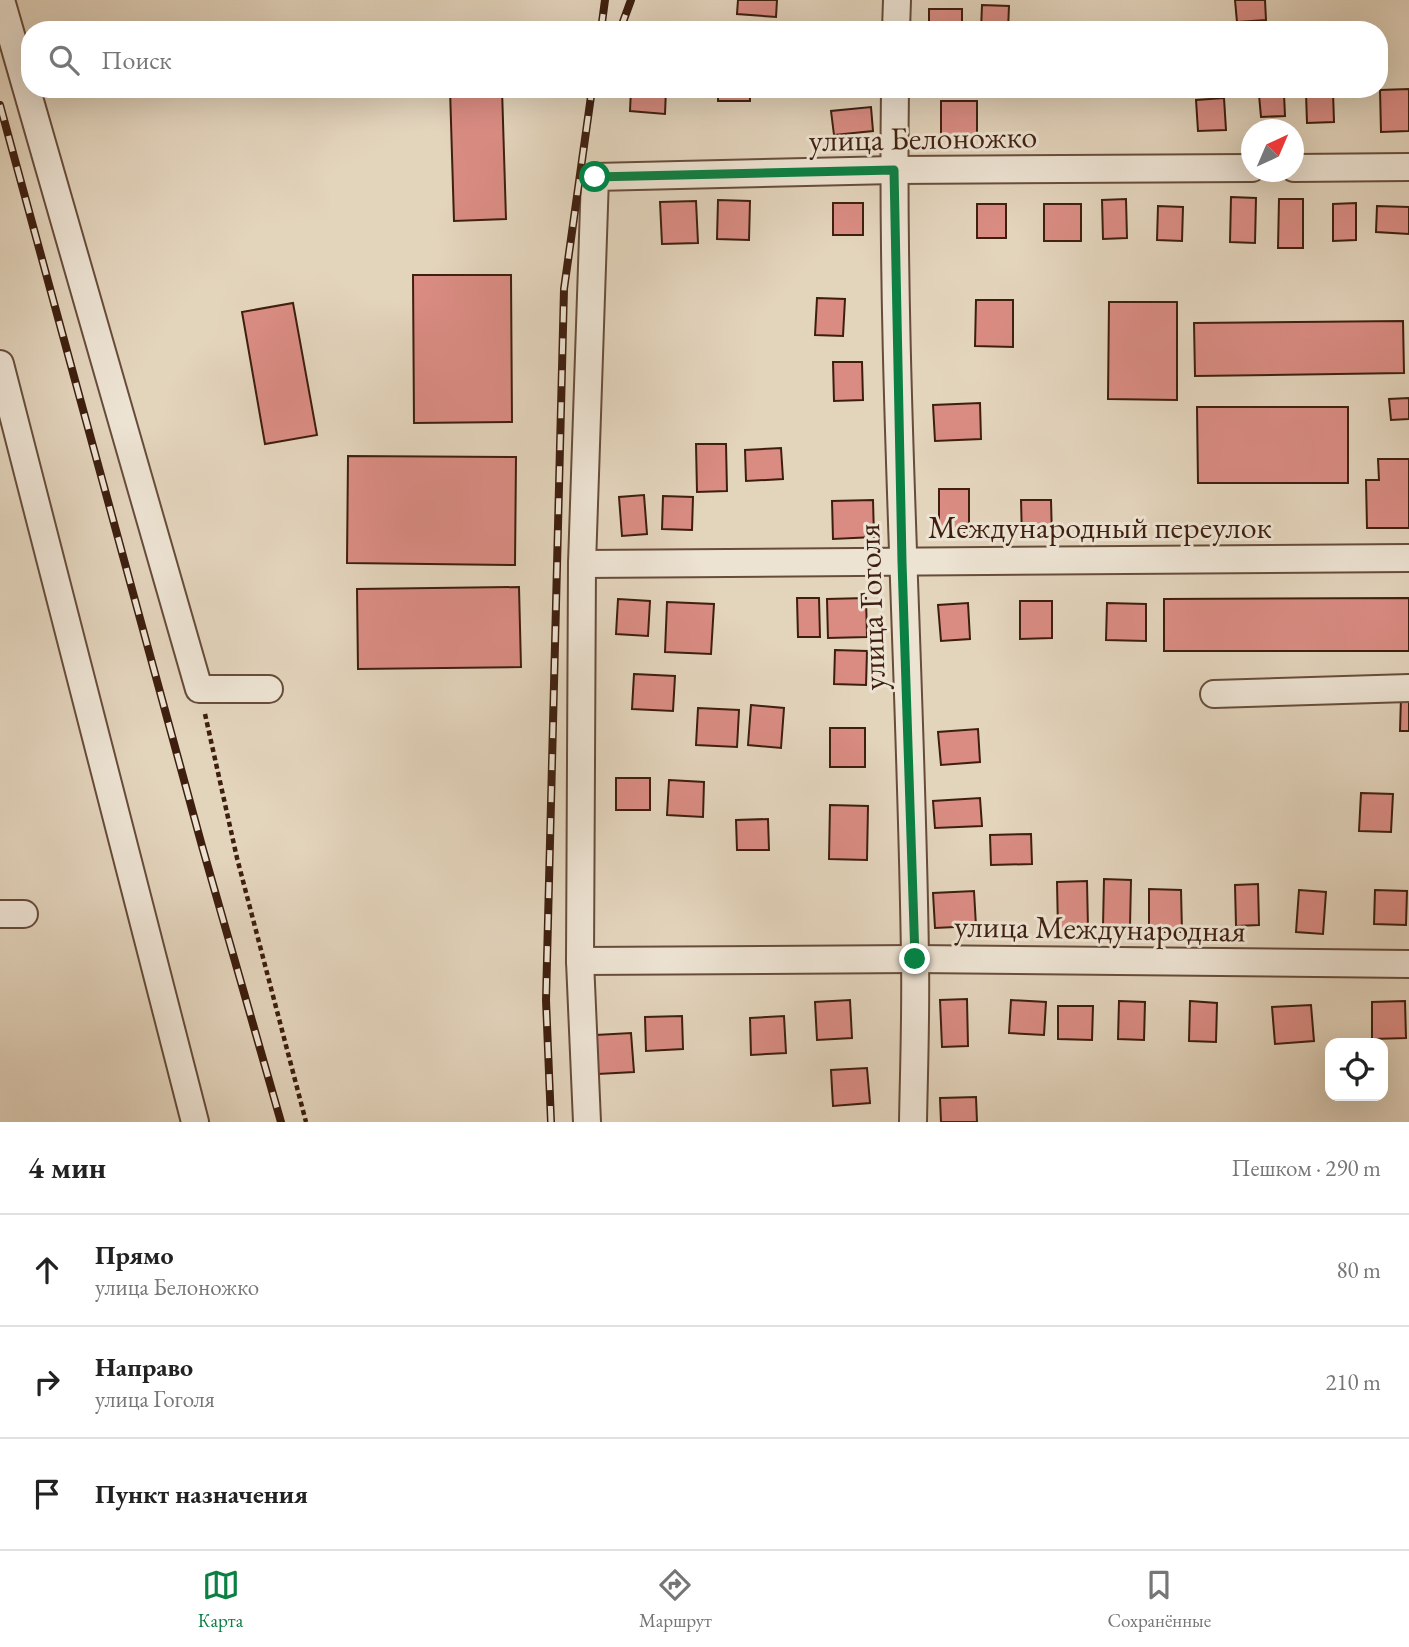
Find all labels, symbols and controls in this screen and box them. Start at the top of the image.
search box [21,21,1388,98]
icon: search [45,41,83,79]
text: Поиск [101,43,172,77]
street label: улица Белоножко [809,115,1037,161]
north arrow [1241,119,1304,182]
route start [579,161,610,192]
street label: Международный переулок [928,506,1272,548]
street label: улица Гоголя [847,523,895,691]
street label: улица Международная [954,904,1246,952]
route end [899,943,930,974]
map controls [1325,1038,1388,1101]
button: locate [1325,1038,1388,1101]
text: 4 мин [28,1148,106,1187]
text: Пешком · 290 m [1232,1153,1381,1183]
text: Прямо [95,1238,174,1272]
icon: ahead [28,1251,66,1289]
text: 80 m [1336,1255,1381,1285]
text: улица Белоножко [95,1272,259,1302]
text: Направо [95,1350,193,1384]
icon: right [28,1363,66,1401]
text: 210 m [1325,1367,1381,1397]
text: улица Гоголя [95,1384,215,1414]
icon: arrive [28,1475,66,1513]
text: Пункт назначения [95,1477,308,1511]
tab: Карта [198,1566,243,1633]
tab: Маршрут [639,1566,712,1633]
tab: Сохранённые [1108,1566,1211,1633]

